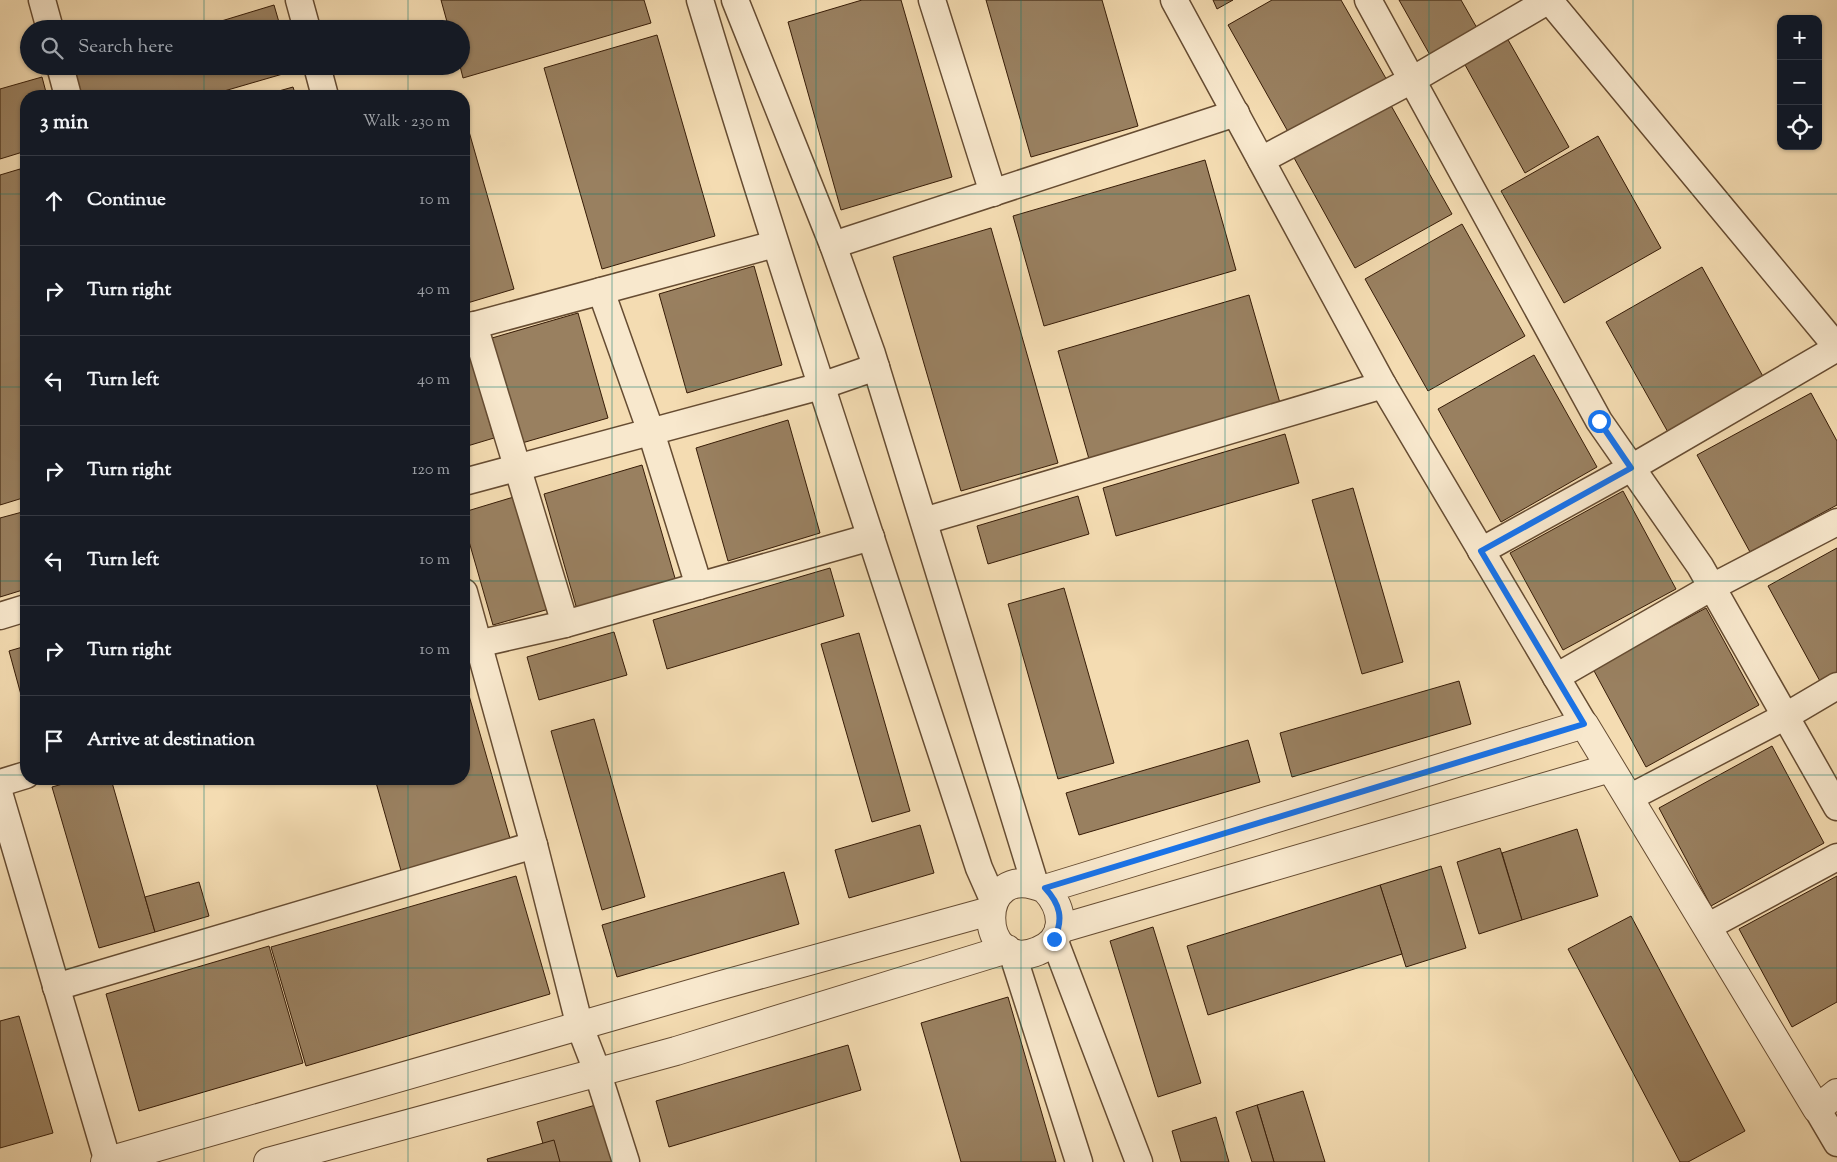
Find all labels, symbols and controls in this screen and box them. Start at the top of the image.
map controls [1777,15,1822,150]
button: + [1777,15,1822,60]
search box [20,20,470,75]
icon: search [38,34,66,62]
text: Search here [78,34,173,61]
button: − [1777,60,1822,105]
button: locate [1777,105,1822,150]
text: 3 min [40,108,89,138]
text: Walk · 230 m [363,111,450,134]
icon: ahead [40,187,68,215]
text: Continue [87,187,166,214]
text: 10 m [420,189,450,212]
icon: right [40,277,68,305]
text: Turn right [87,277,171,304]
text: 40 m [417,279,450,302]
icon: left [40,367,68,395]
text: Turn left [87,367,159,394]
text: 40 m [417,369,450,392]
route start [1588,410,1611,433]
icon: right [40,457,68,485]
text: Turn right [87,457,171,484]
text: 120 m [412,459,450,482]
icon: left [40,547,68,575]
text: Turn left [87,547,159,574]
text: 10 m [420,549,450,572]
icon: right [40,637,68,665]
text: Turn right [87,637,171,664]
text: 10 m [420,639,450,662]
icon: arrive [40,727,68,755]
text: Arrive at destination [87,727,255,754]
route end [1043,928,1066,951]

